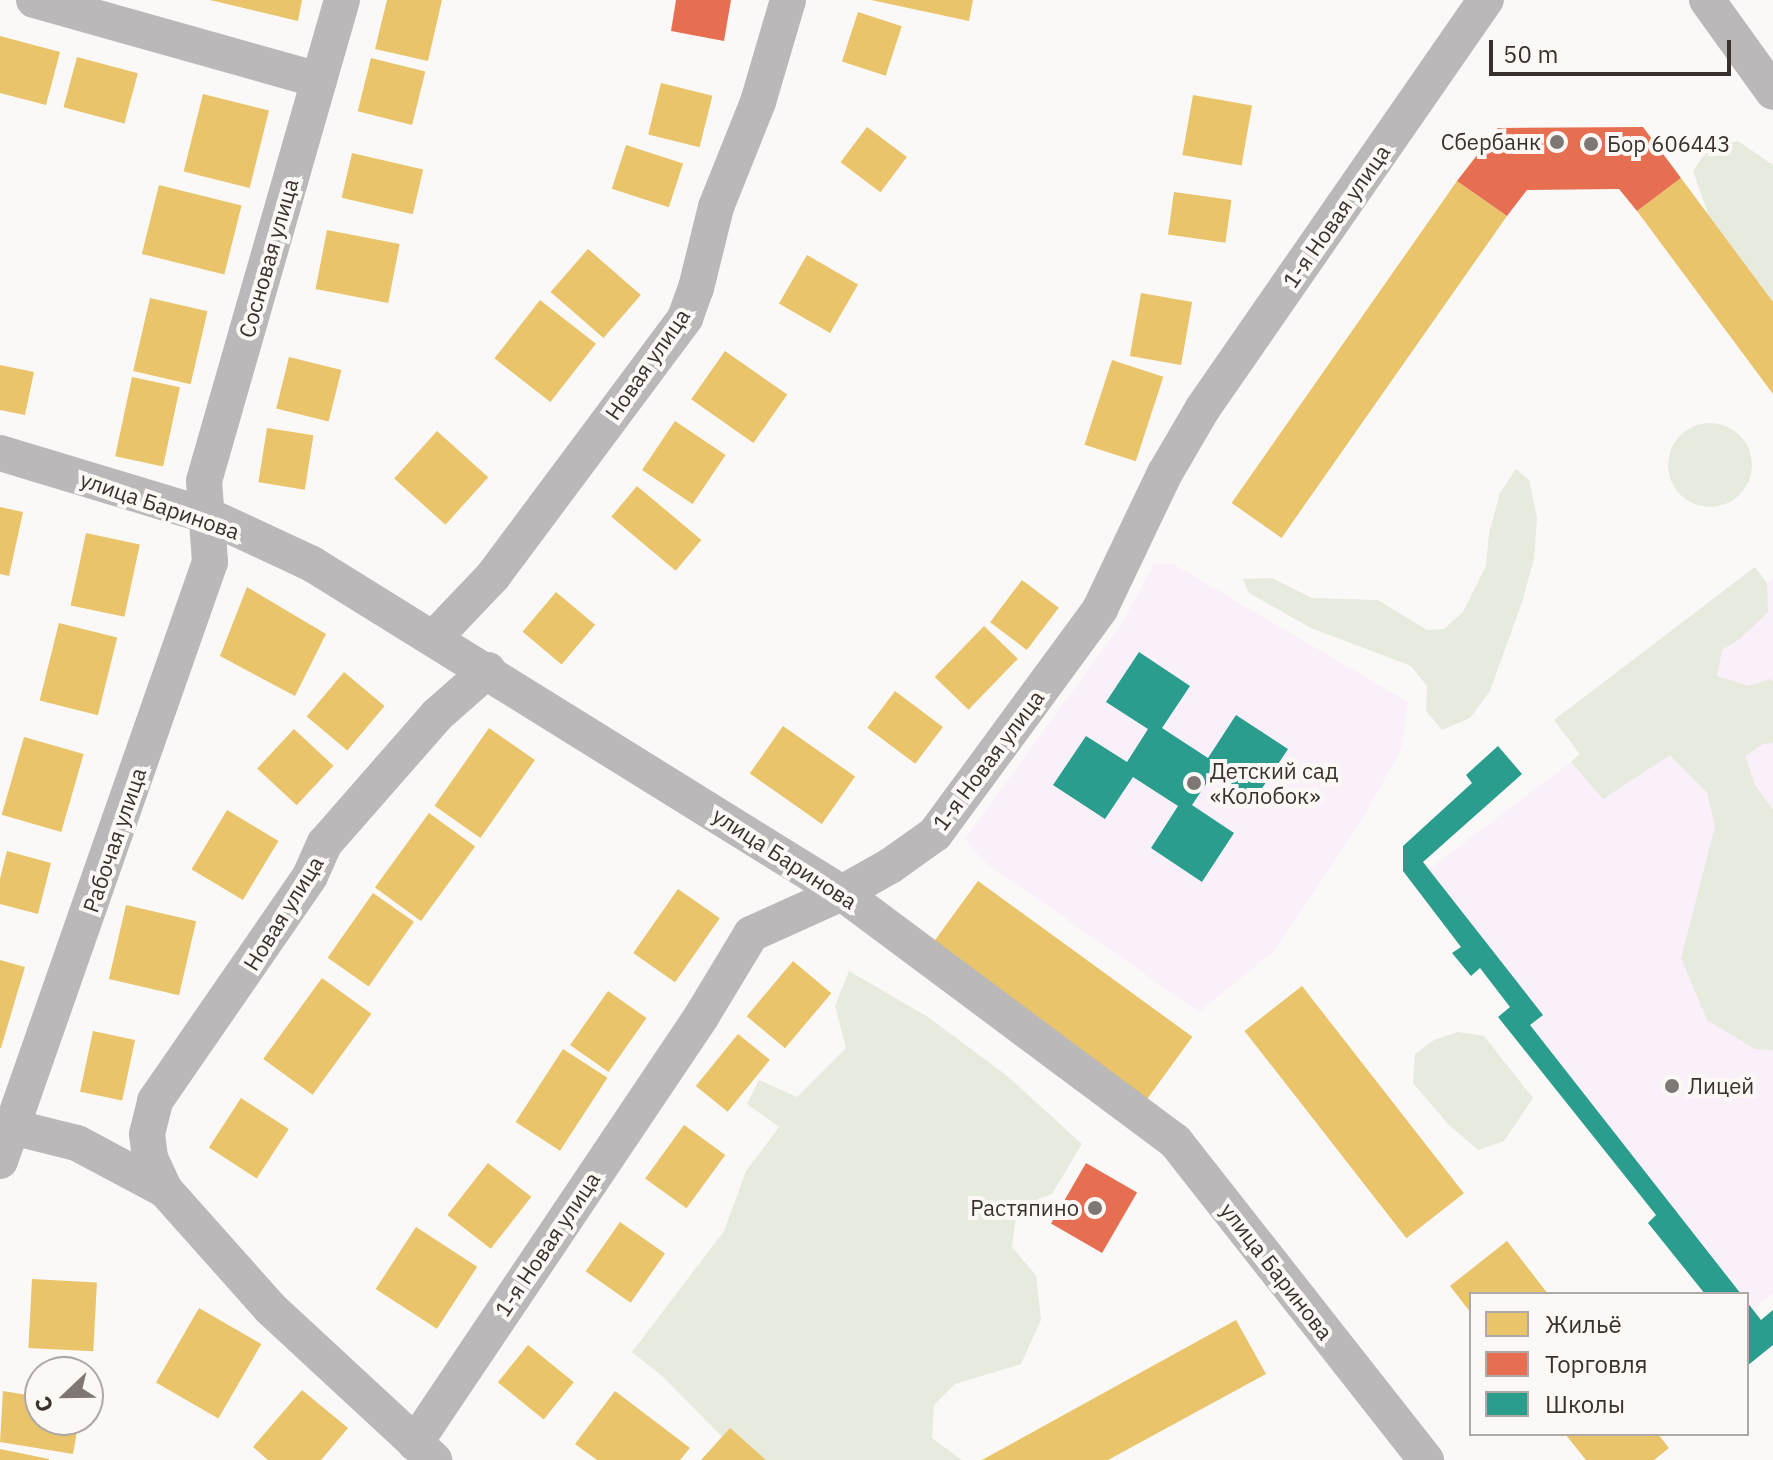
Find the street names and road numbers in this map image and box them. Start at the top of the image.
street label: 1-я Новая улица [1277,139,1395,293]
street label: Сосновая улица [233,175,303,341]
street label: Новая улица [599,303,695,425]
street label: улица Баринова [77,465,243,545]
street label: 1-я Новая улица [927,685,1049,835]
street label: Рабочая улица [77,764,151,916]
street label: улица Баринова [708,802,862,914]
street label: Новая улица [237,851,329,975]
street label: 1-я Новая улица [489,1167,605,1321]
street label: улица Баринова [1215,1197,1339,1345]

